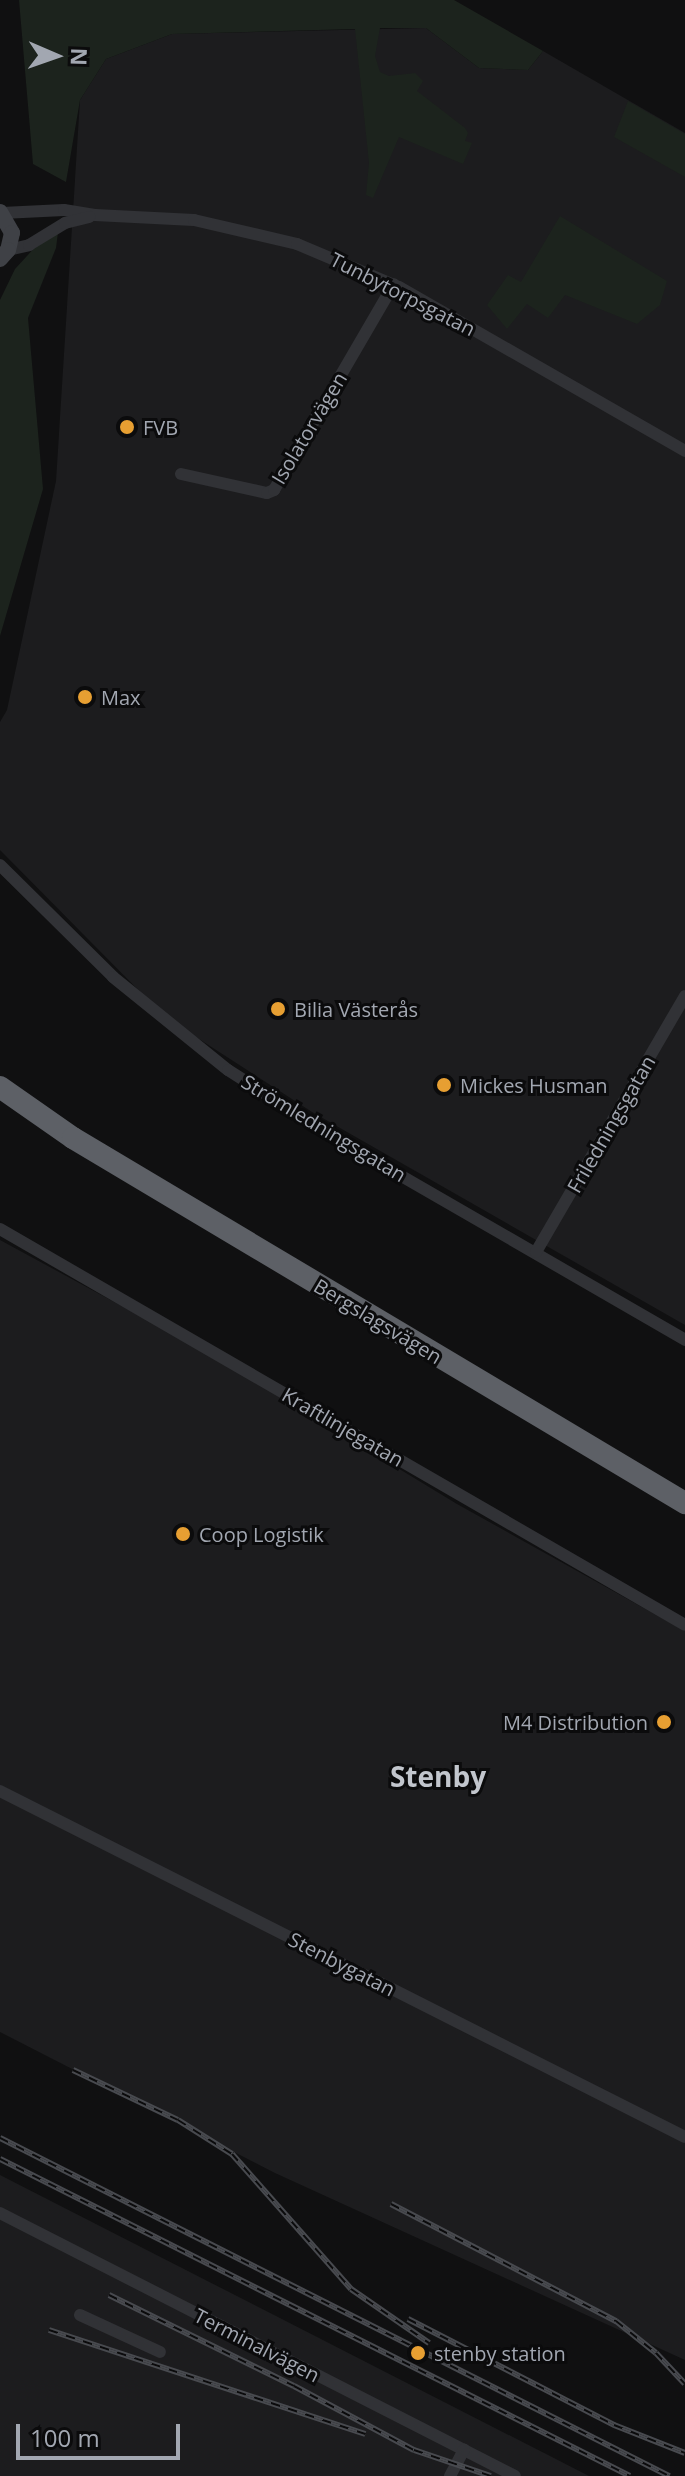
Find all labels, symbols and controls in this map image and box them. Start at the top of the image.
north arrow [16,16,96,96]
text: N [65,47,95,66]
street label: Tunbytorpsgatan [327,247,479,341]
street label: Isolatorvägen [266,368,352,488]
place label: FVB [143,415,178,439]
marker: FVB [118,418,136,436]
place label: Max [101,685,141,709]
marker: Max [76,688,94,706]
place label: Bilia Västerås [294,997,418,1021]
marker: Bilia Västerås [269,1000,287,1018]
street label: Friledningsgatan [562,1051,660,1197]
street label: Strömledningsgatan [237,1069,411,1187]
place label: Mickes Husman [460,1073,608,1097]
marker: Mickes Husman [435,1076,453,1094]
street label: Bergslagsvägen [310,1273,446,1369]
street label: Kraftlinjegatan [278,1382,408,1472]
place label: Coop Logistik [199,1522,324,1546]
marker: Coop Logistik [174,1525,192,1543]
place label: M4 Distribution [503,1710,648,1734]
marker: M4 Distribution [655,1713,673,1731]
district label: Stenby [390,1759,486,1793]
street label: Stenbygatan [285,1927,399,2001]
street label: Terminalvägen [190,2303,324,2387]
place label: stenby station [434,2341,566,2365]
marker: stenby station [409,2344,427,2362]
scale bar [20,2408,184,2458]
text: 100 m [30,2421,100,2454]

